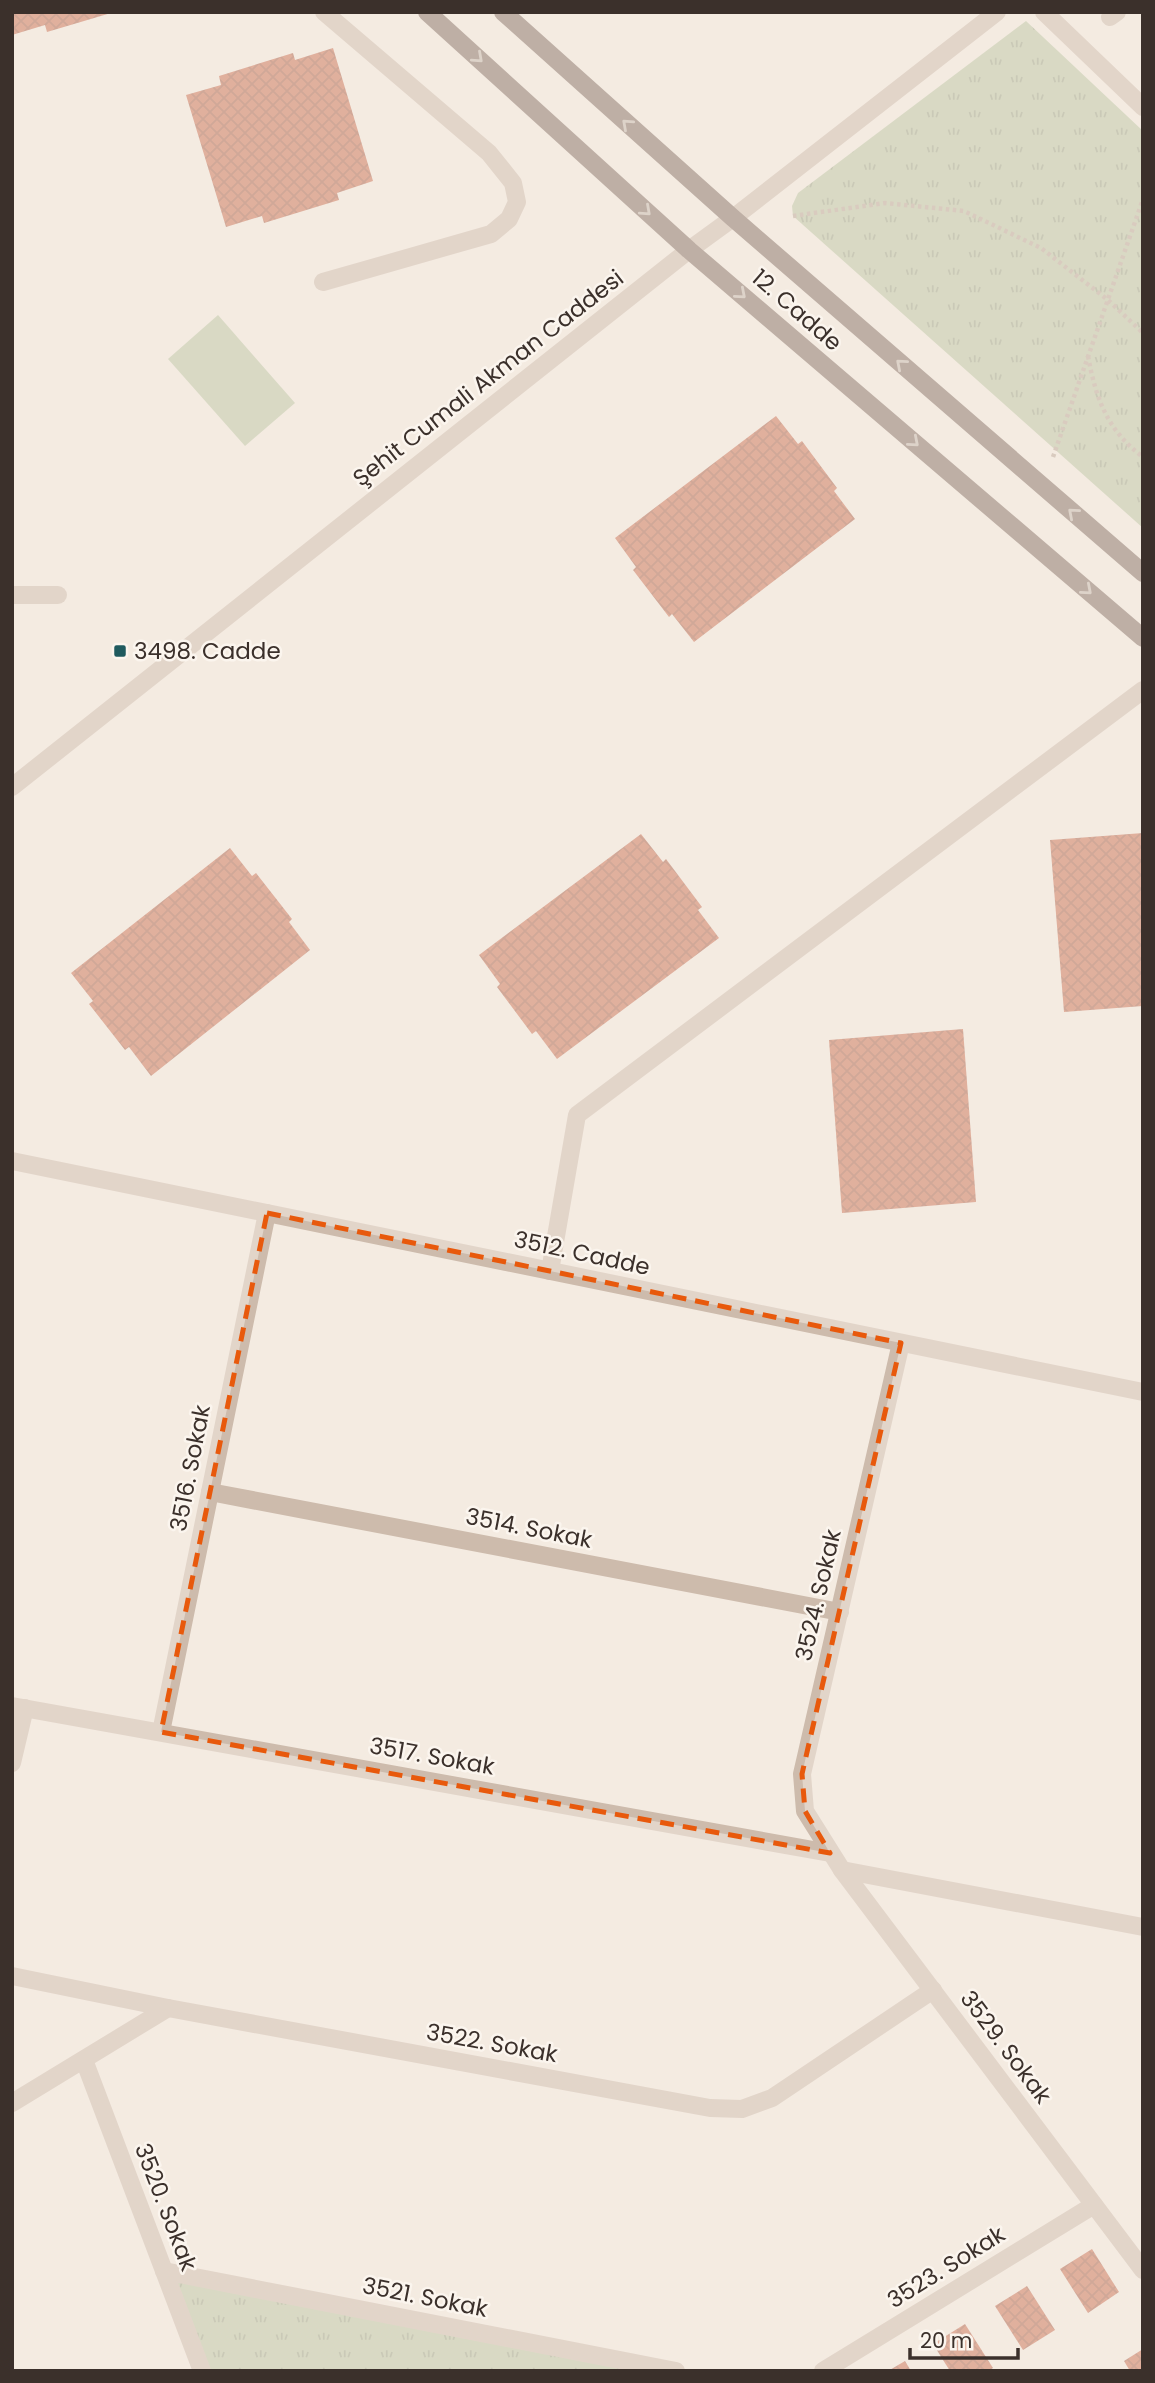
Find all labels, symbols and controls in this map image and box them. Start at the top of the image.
one-way arrow [470,50,483,62]
one-way arrow [623,120,636,132]
one-way arrow [638,203,651,215]
street label: Şehit Cumali Akman Caddesi [346,262,630,494]
street label: 12. Cadde [745,262,849,358]
one-way arrow [733,286,746,298]
one-way arrow [896,359,909,372]
one-way arrow [906,434,919,446]
one-way arrow [1068,508,1081,521]
one-way arrow [1079,582,1092,594]
place label: 3498. Cadde [134,635,281,667]
marker: 3498. Cadde [112,643,128,659]
street label: 3512. Cadde [511,1223,653,1283]
street label: 3516. Sokak [162,1402,218,1534]
street label: 3514. Sokak [463,1500,595,1556]
street label: 3524. Sokak [787,1526,849,1664]
street label: 3517. Sokak [367,1729,497,1783]
street label: 3529. Sokak [953,1984,1059,2110]
street label: 3522. Sokak [424,2016,560,2070]
street label: 3520. Sokak [127,2139,205,2275]
street label: 3523. Sokak [881,2218,1011,2316]
street label: 3521. Sokak [360,2269,491,2325]
scale bar [910,2316,1018,2360]
text: 20 m [920,2326,973,2355]

